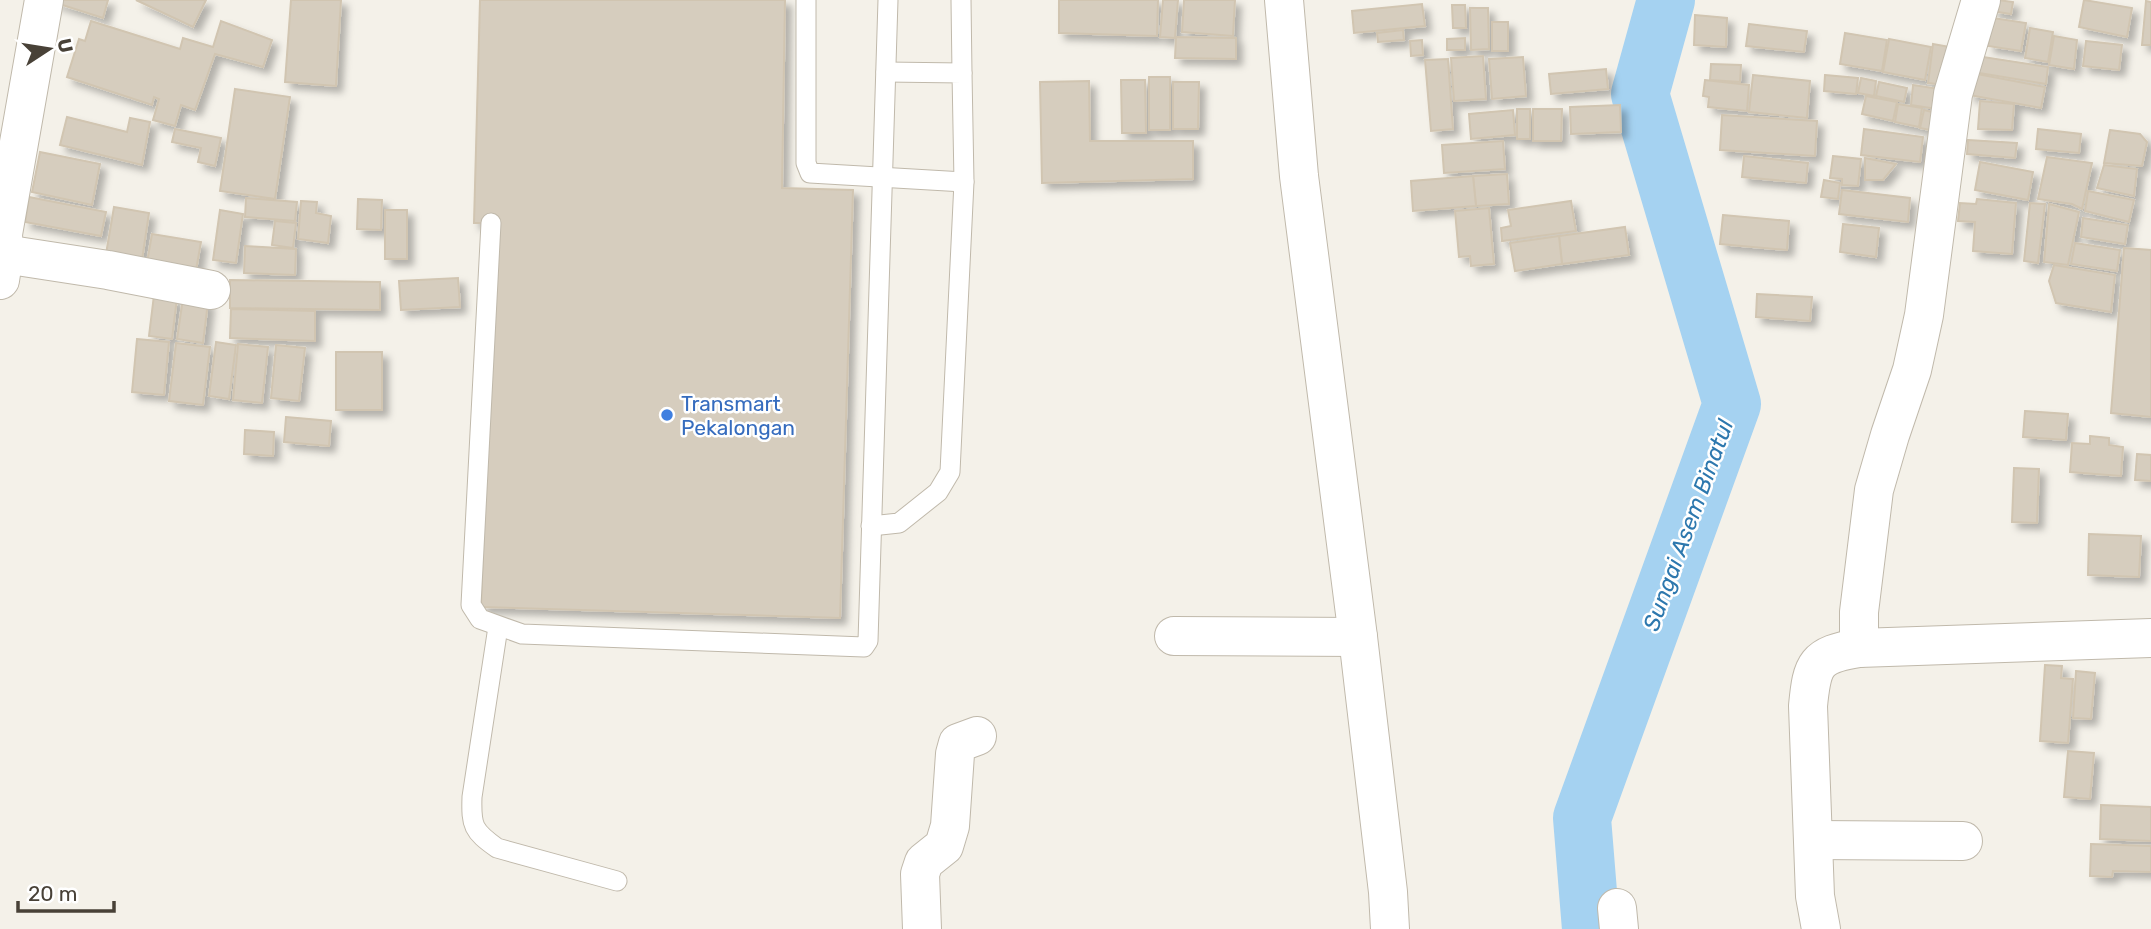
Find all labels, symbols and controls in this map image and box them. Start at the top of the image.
north arrow [14,14,84,84]
text: U [52,36,78,55]
place label: Transmart Pekalongan [681,391,795,440]
marker: Transmart Pekalongan [659,407,675,423]
water label: Sungai Asem Binatul [1637,415,1739,634]
scale bar [18,870,114,914]
text: 20 m [28,881,77,906]

